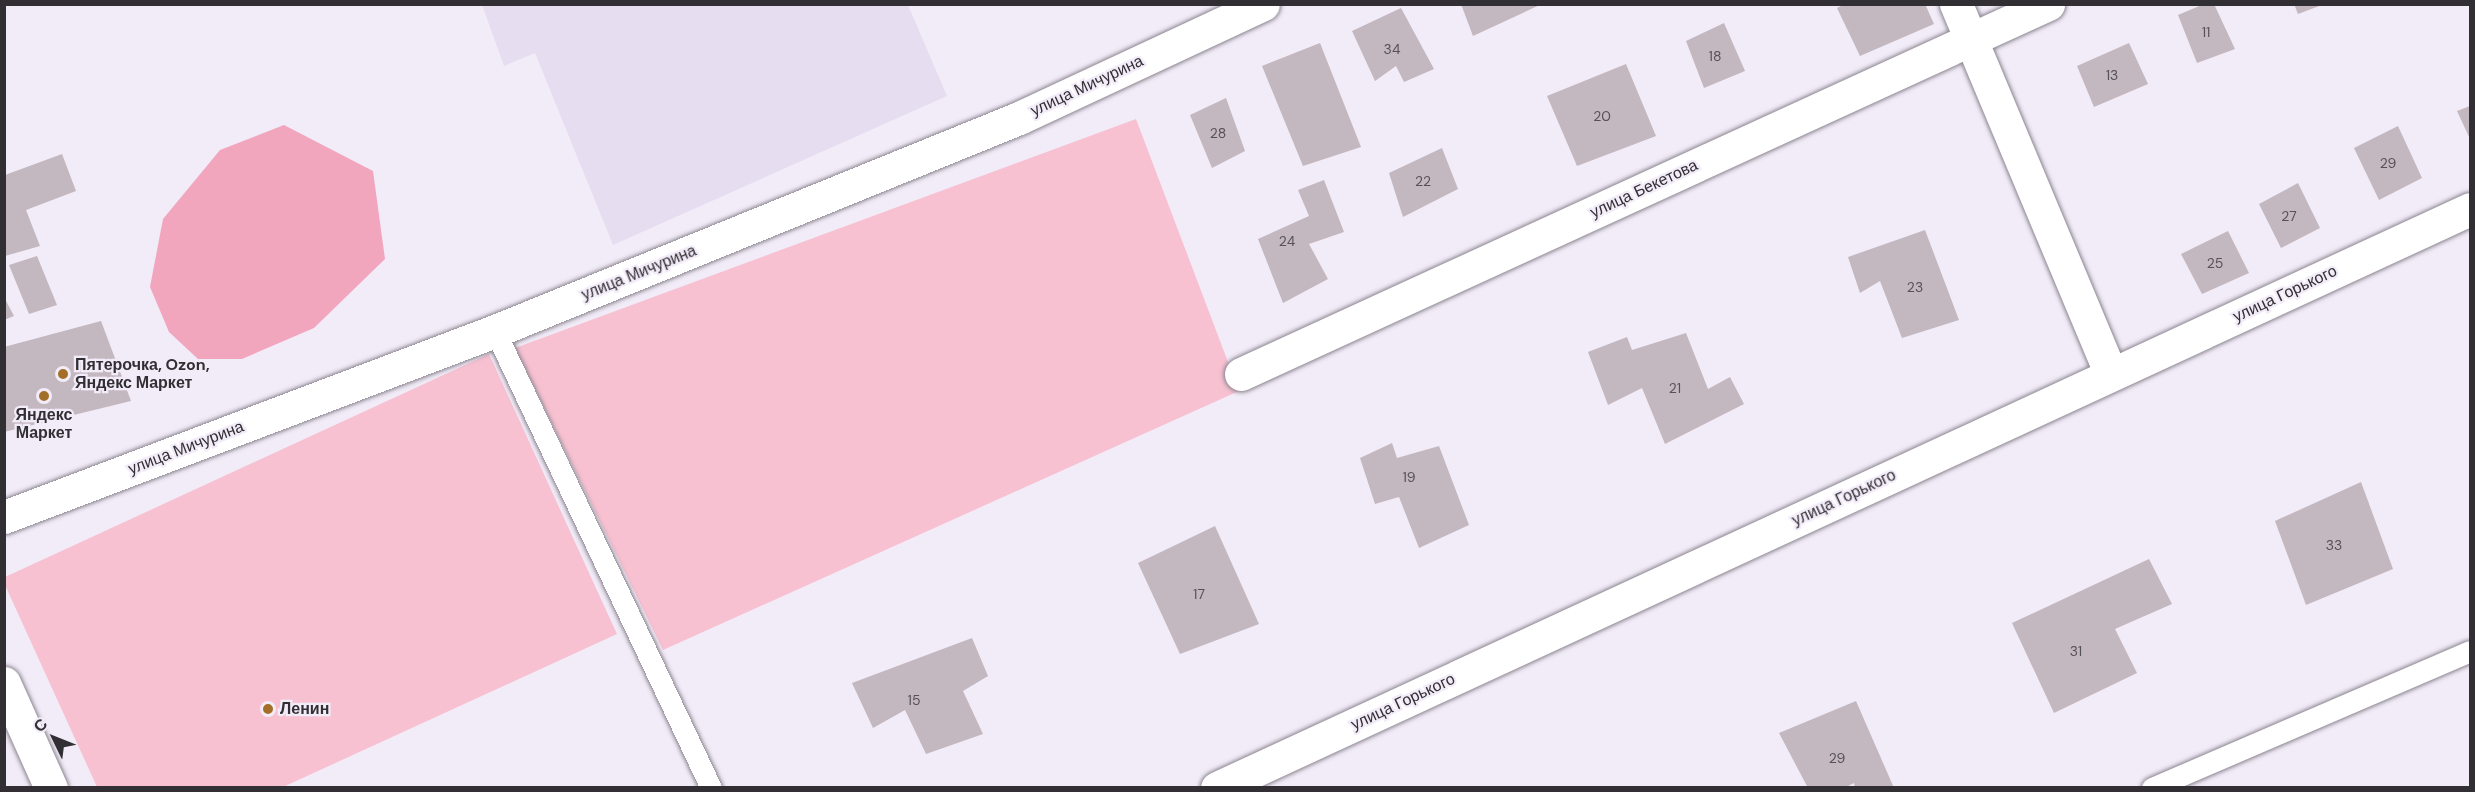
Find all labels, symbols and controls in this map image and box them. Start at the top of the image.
house number: 11 [2202,24,2210,40]
house number: 34 [1384,41,1400,57]
house number: 18 [1709,48,1721,64]
street label: улица Мичурина [1028,51,1146,121]
house number: 13 [2106,67,2118,83]
house number: 20 [1593,108,1611,124]
house number: 28 [1210,125,1226,141]
house number: 29 [2380,155,2396,171]
street label: улица Бекетова [1587,156,1701,222]
house number: 22 [1415,173,1431,189]
house number: 27 [2281,208,2297,224]
house number: 24 [1279,233,1295,249]
street label: улица Мичурина [579,241,699,305]
house number: 25 [2207,255,2223,271]
street label: улица Горького [2230,262,2340,326]
house number: 23 [1907,279,1923,295]
place label: Пятерочка, Ozon, Яндекс Маркет [75,355,210,393]
marker: Пятерочка, Ozon, Яндекс Маркет [56,367,70,381]
house number: 21 [1669,380,1681,396]
marker: Яндекс Маркет [37,389,51,403]
place label: Яндекс Маркет [16,405,72,443]
street label: улица Мичурина [126,417,246,479]
street label: улица Горького [1789,466,1899,530]
house number: 19 [1402,469,1416,485]
house number: 33 [2326,537,2342,553]
house number: 17 [1193,586,1205,602]
house number: 31 [2070,643,2082,659]
street label: улица Горького [1348,670,1458,734]
house number: 15 [908,692,920,708]
place label: Ленин [280,699,329,719]
marker: Ленин [261,702,275,716]
north arrow [24,708,84,768]
text: С [29,714,52,737]
house number: 29 [1829,750,1845,766]

